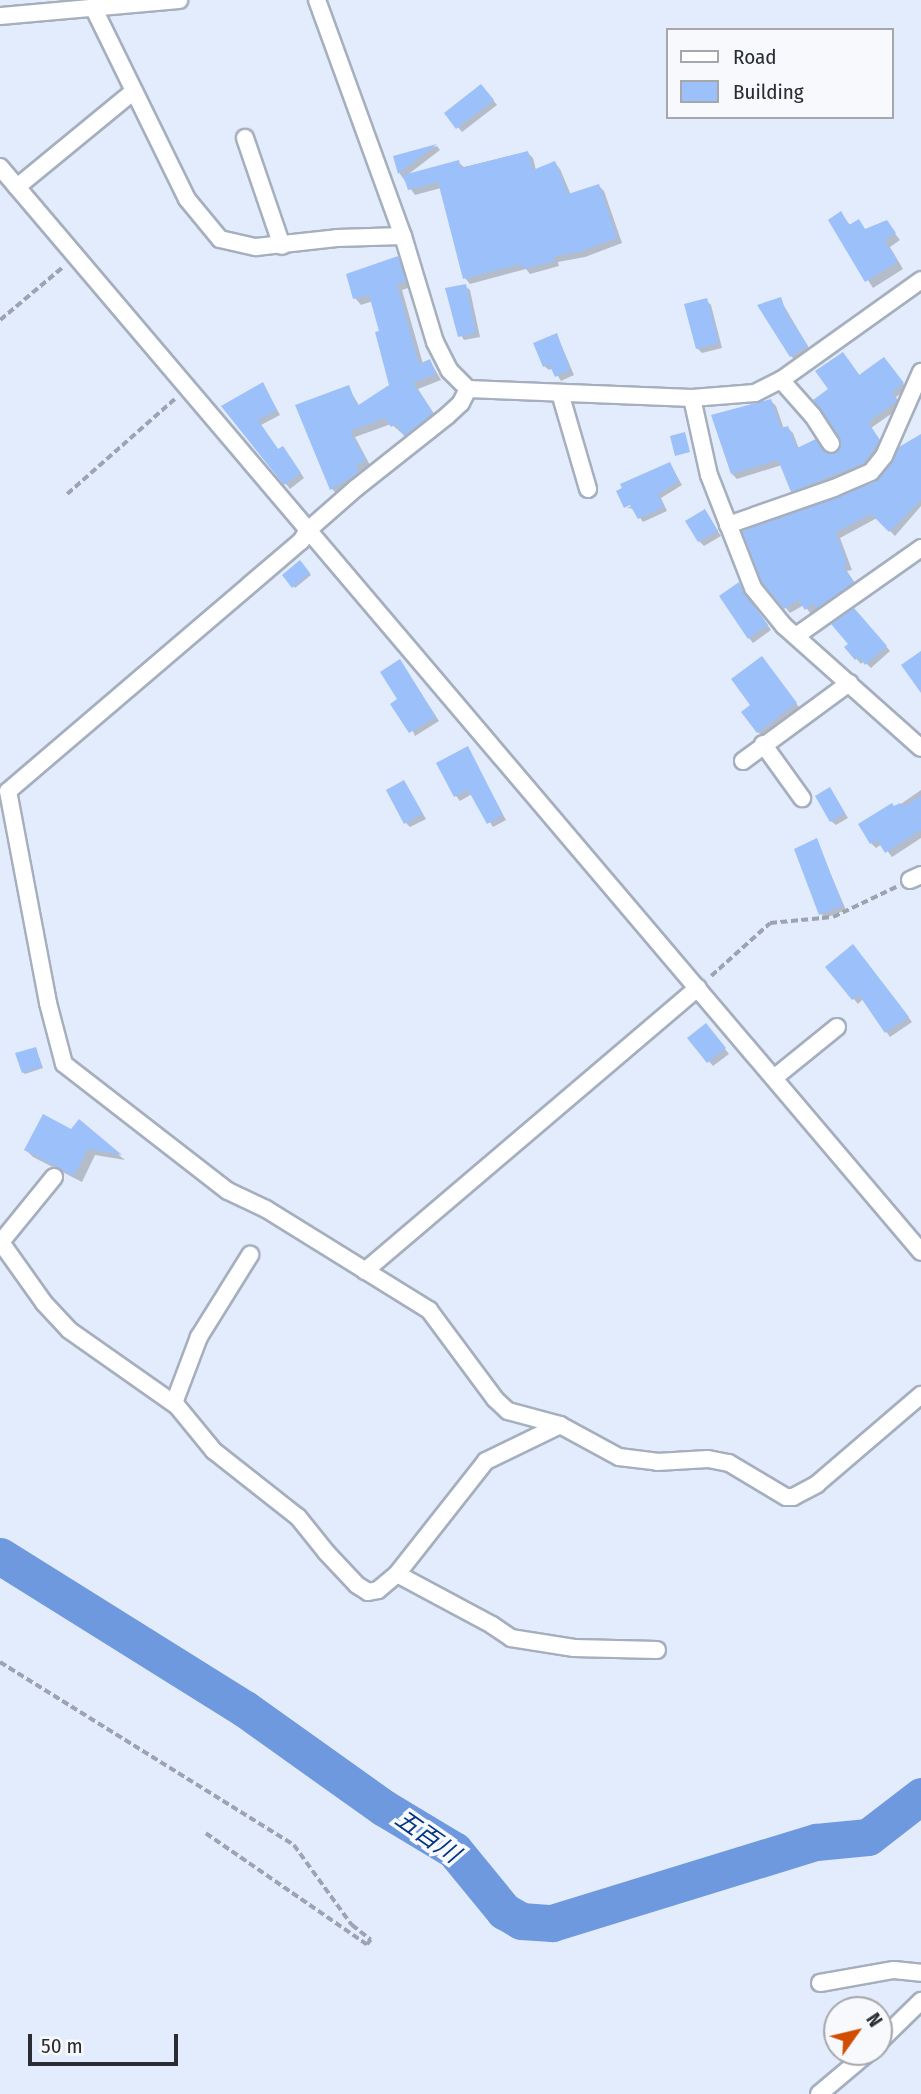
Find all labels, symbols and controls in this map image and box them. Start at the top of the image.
legend [666,28,893,119]
text: Road [733,44,777,70]
text: Building [733,79,804,105]
water label: 五百川 [389,1805,465,1869]
north arrow [823,1996,893,2066]
text: N [861,2009,887,2031]
scale bar [32,2021,182,2064]
text: 50 m [41,2033,83,2059]

